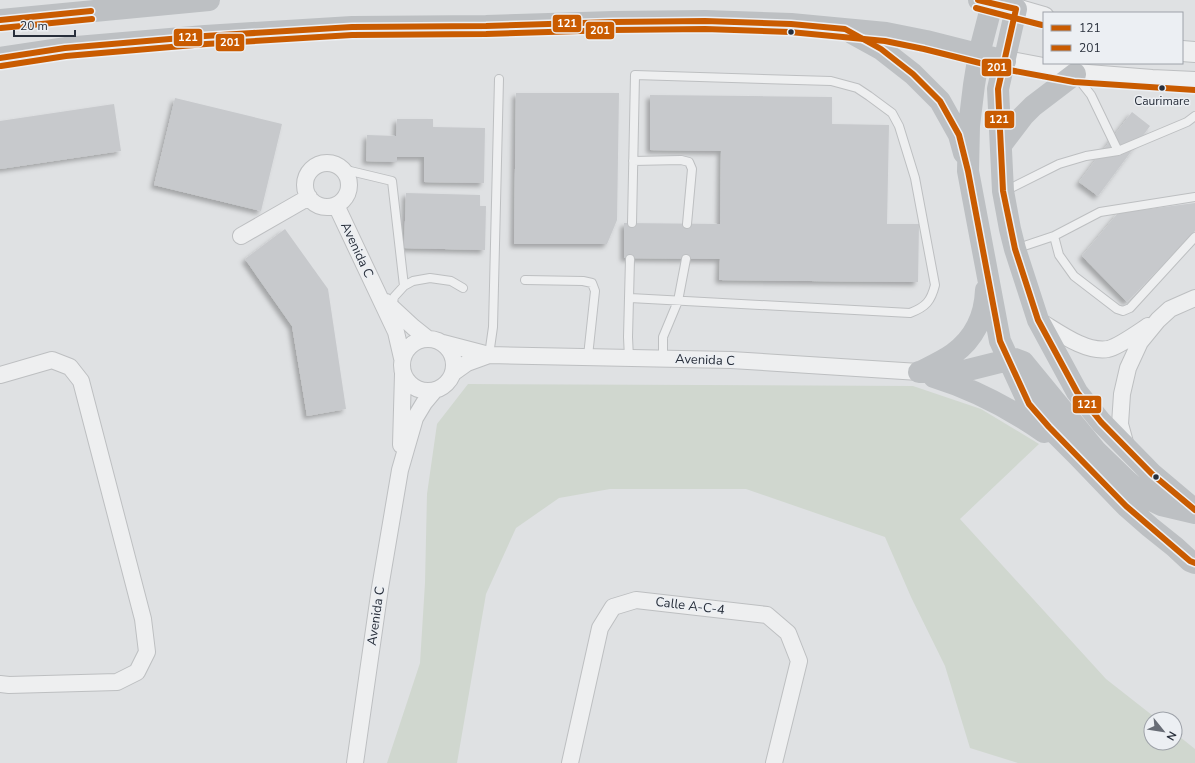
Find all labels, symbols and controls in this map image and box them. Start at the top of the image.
scale bar [14,12,75,38]
legend [1043,12,1183,64]
line badge: 121 [552,14,582,33]
text: 121 [557,16,577,31]
text: 20 m [20,18,48,34]
text: 121 [1079,20,1101,36]
line badge: 201 [585,21,615,40]
text: 201 [590,23,610,38]
unlabelled marker [786,27,796,37]
line badge: 121 [173,28,203,47]
text: 121 [178,30,198,45]
line badge: 201 [215,33,245,52]
text: 201 [220,35,240,50]
text: 201 [1079,40,1101,56]
line badge: 201 [981,58,1012,77]
text: 201 [987,60,1007,75]
marker: Caurimare [1157,83,1167,93]
place label: Caurimare [1134,93,1190,109]
line badge: 121 [984,110,1015,129]
text: 121 [989,112,1009,127]
street label: Avenida C [336,219,378,281]
street label: Avenida C [675,350,735,370]
line badge: 121 [1072,395,1102,414]
text: 121 [1077,397,1097,412]
unlabelled marker [1151,472,1161,482]
street label: Avenida C [363,585,389,647]
street label: Calle A-C-4 [654,593,726,619]
north arrow [1143,711,1183,751]
text: N [1163,728,1180,743]

